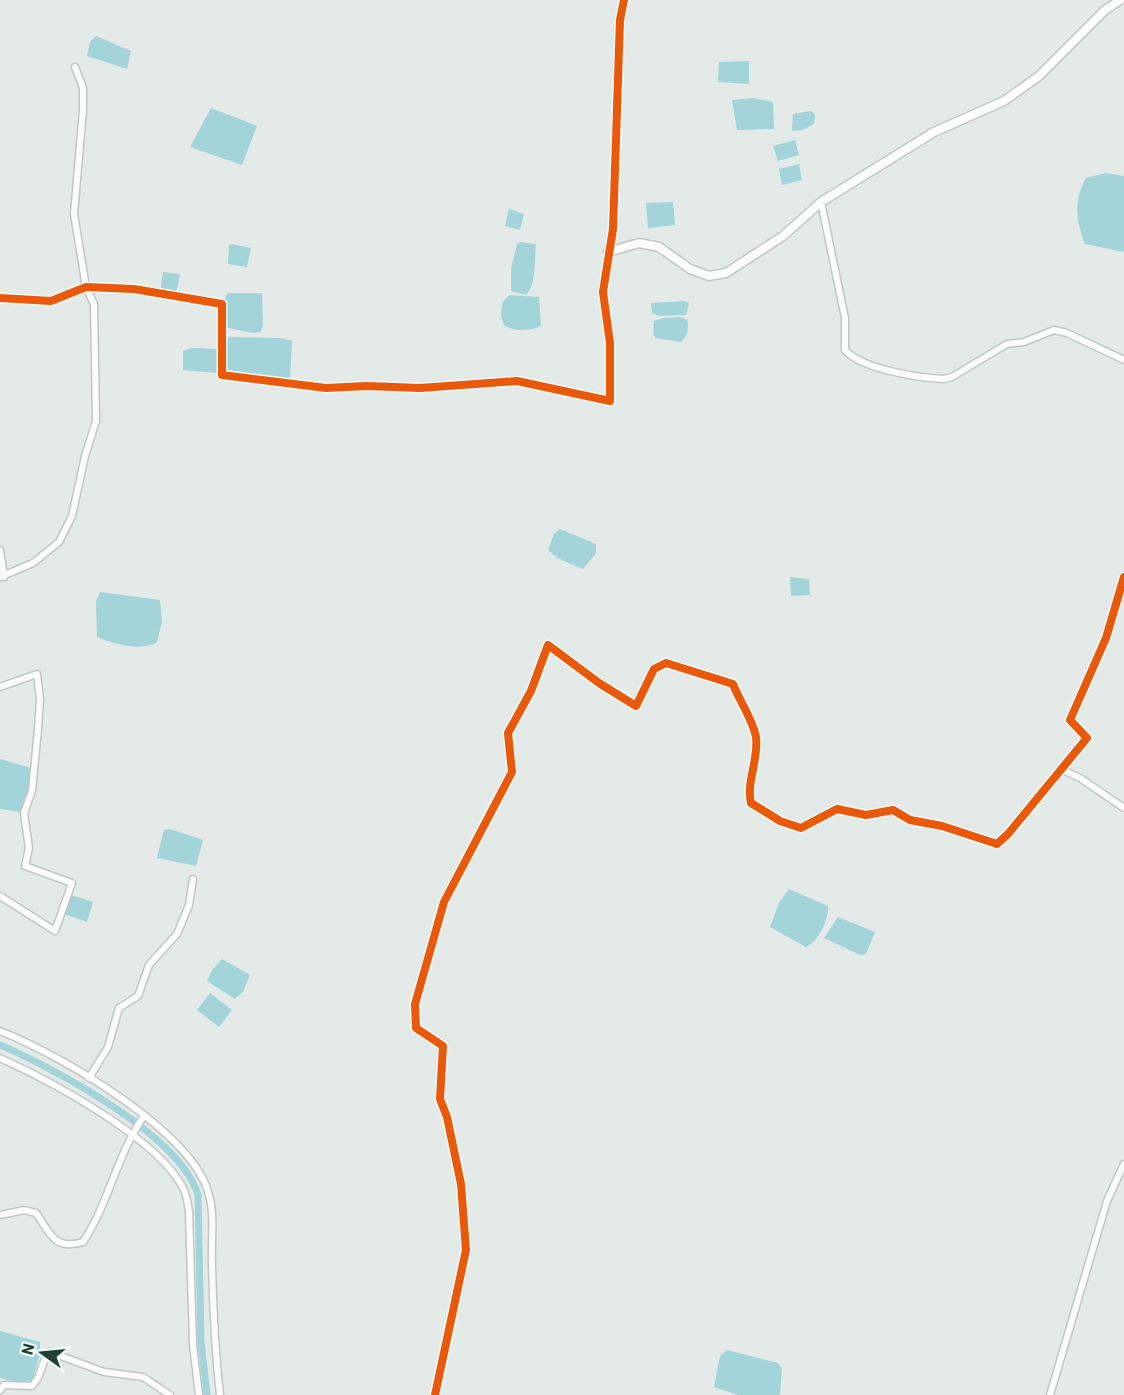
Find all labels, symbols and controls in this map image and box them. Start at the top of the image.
north arrow [12,1323,72,1383]
text: N [16,1341,38,1357]

